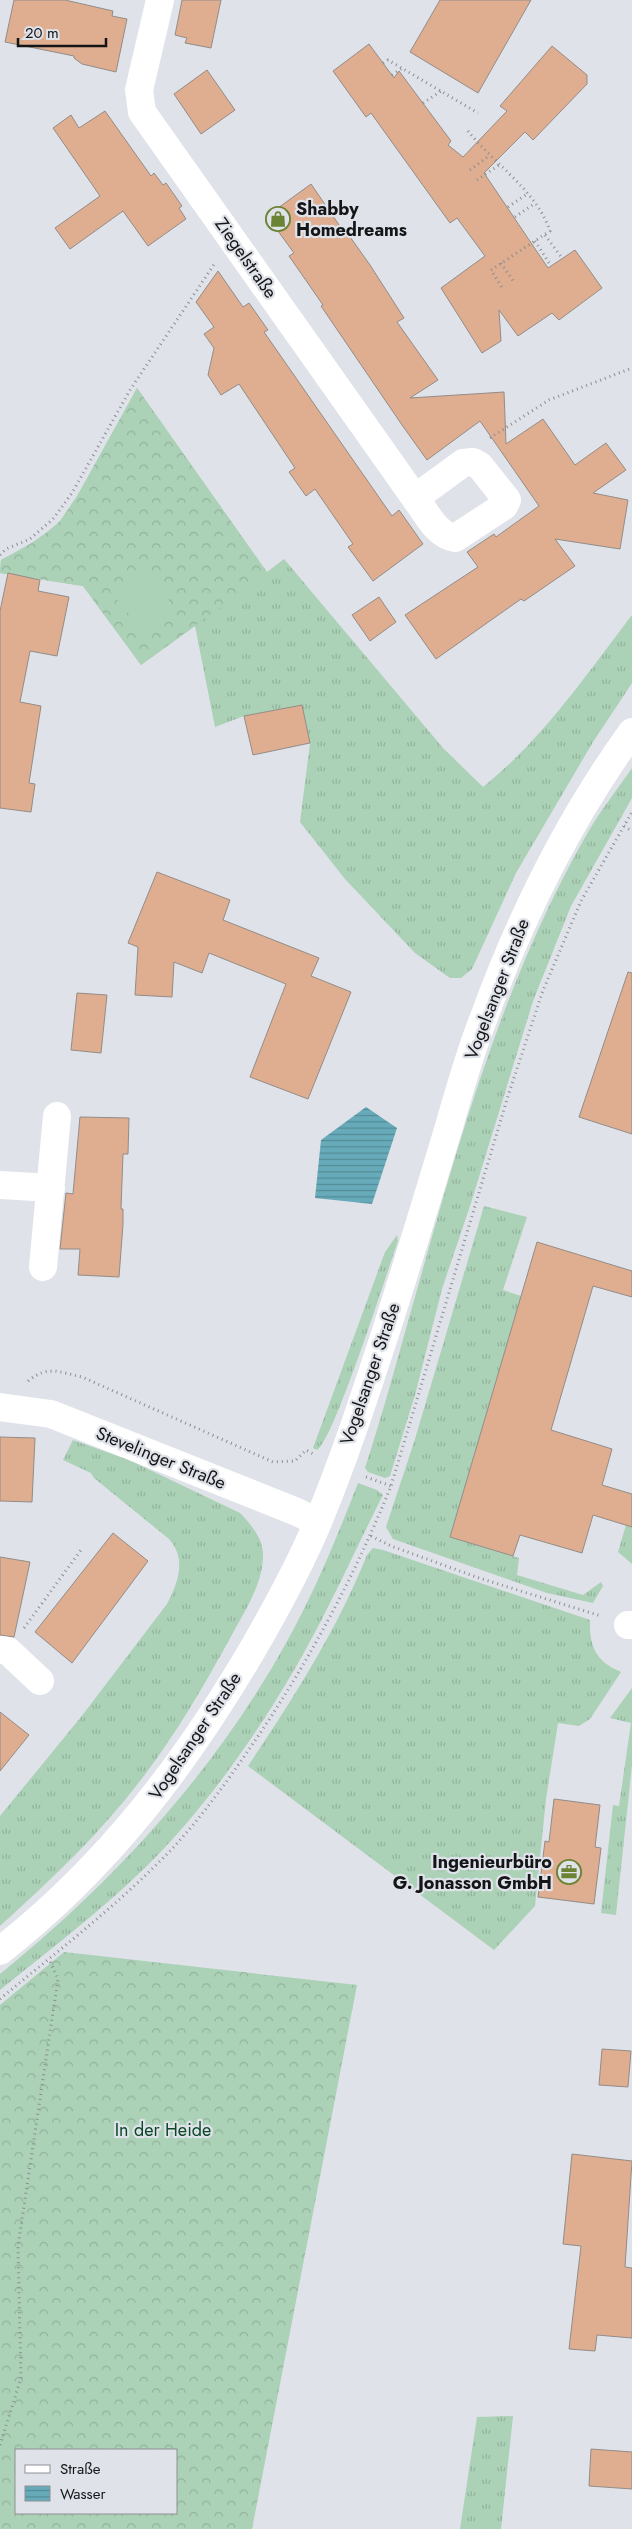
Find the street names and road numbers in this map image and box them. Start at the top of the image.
street label: Ziegelstraße [209,212,283,304]
street label: Vogelsanger Straße [458,915,536,1063]
street label: Vogelsanger Straße [333,1299,407,1449]
street label: Stevelinger Straße [92,1420,230,1496]
street label: Vogelsanger Straße [143,1667,247,1805]

